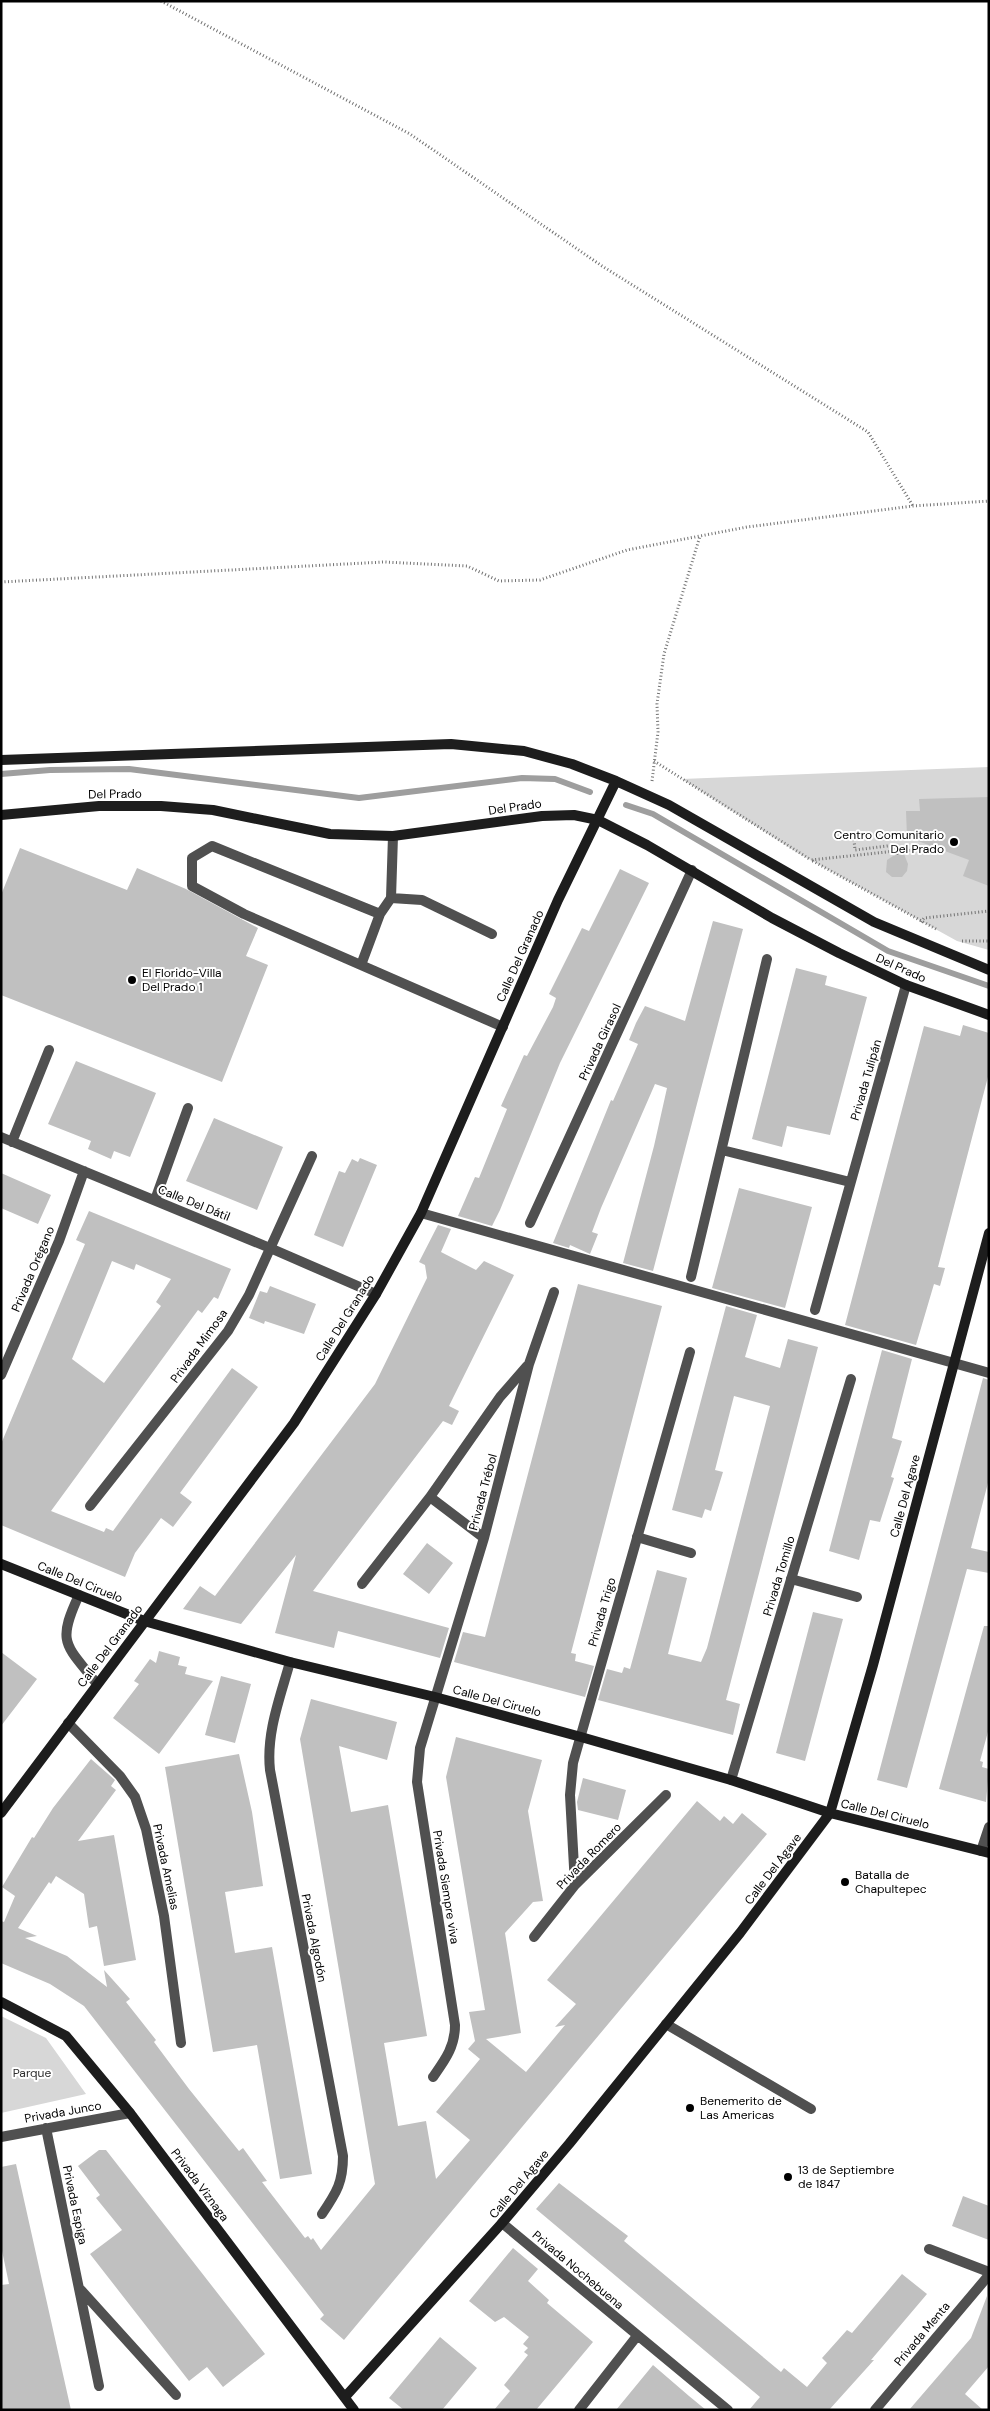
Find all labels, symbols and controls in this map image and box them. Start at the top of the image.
street label: Del Prado [88,786,142,802]
street label: Del Prado [487,795,543,819]
place label: Centro Comunitario Del Prado [834,827,944,857]
marker: Centro Comunitario Del Prado [948,836,960,848]
street label: Calle Del Granado [492,907,548,1005]
street label: Del Prado [873,950,929,986]
place label: El Florido-Villa Del Prado 1 [142,965,222,995]
marker: El Florido-Villa Del Prado 1 [126,974,138,986]
street label: Privada Girasol [575,1001,625,1083]
street label: Privada Tulipán [847,1038,885,1122]
street label: Calle Del Dátil [156,1181,232,1225]
street label: Privada Orégano [8,1224,58,1314]
street label: Calle Del Granado [312,1272,378,1364]
street label: Privada Mimosa [167,1306,231,1386]
street label: Privada Trébol [465,1452,501,1532]
street label: Calle Del Agave [886,1453,924,1539]
street label: Privada Tomillo [759,1534,799,1618]
street label: Calle Del Ciruelo [35,1558,125,1606]
street label: Privada Trigo [585,1576,619,1648]
street label: Calle Del Granado [74,1601,146,1691]
street label: Calle Del Ciruelo [451,1682,543,1720]
street label: Calle Del Ciruelo [839,1795,931,1833]
street label: Privada Romero [553,1819,625,1893]
street label: Privada Amelias [149,1822,183,1912]
street label: Privada Siempre viva [429,1829,463,1945]
street label: Calle Del Agave [741,1830,805,1908]
place label: Batalla de Chapultepec [855,1867,927,1897]
marker: Batalla de Chapultepec [839,1876,851,1888]
street label: Privada Algodón [298,1892,330,1984]
park label: Parque [13,2065,52,2081]
place label: Benemerito de Las Americas [700,2093,782,2123]
street label: Privada Junco [23,2097,103,2127]
marker: Benemerito de Las Americas [684,2102,696,2114]
street label: Privada Viznaga [167,2145,233,2225]
street label: Calle Del Agave [485,2146,553,2222]
place label: 13 de Septiembre de 1847 [798,2162,894,2192]
street label: Privada Espiga [59,2164,91,2246]
marker: 13 de Septiembre de 1847 [782,2171,794,2183]
street label: Privada Nochebuena [529,2227,627,2313]
street label: Privada Menta [890,2299,954,2369]

